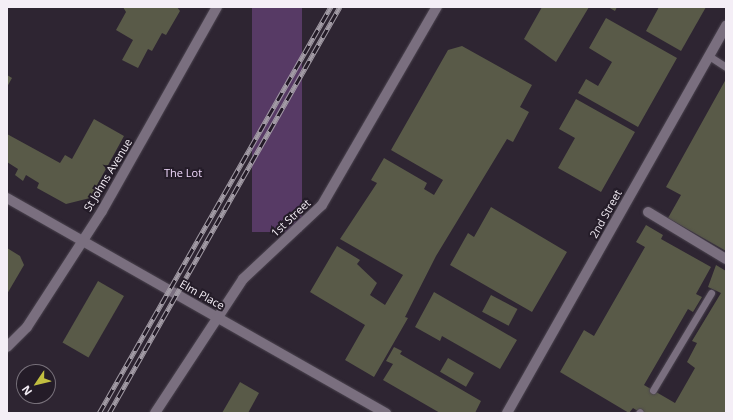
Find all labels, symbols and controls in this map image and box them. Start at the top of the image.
street label: St Johns Avenue [81,136,135,214]
park label: The Lot [164,166,202,180]
street label: 2nd Street [587,187,625,241]
street label: 1st Street [269,196,313,240]
street label: Elm Place [177,277,227,313]
north arrow [16,364,56,404]
text: N [18,383,35,399]

